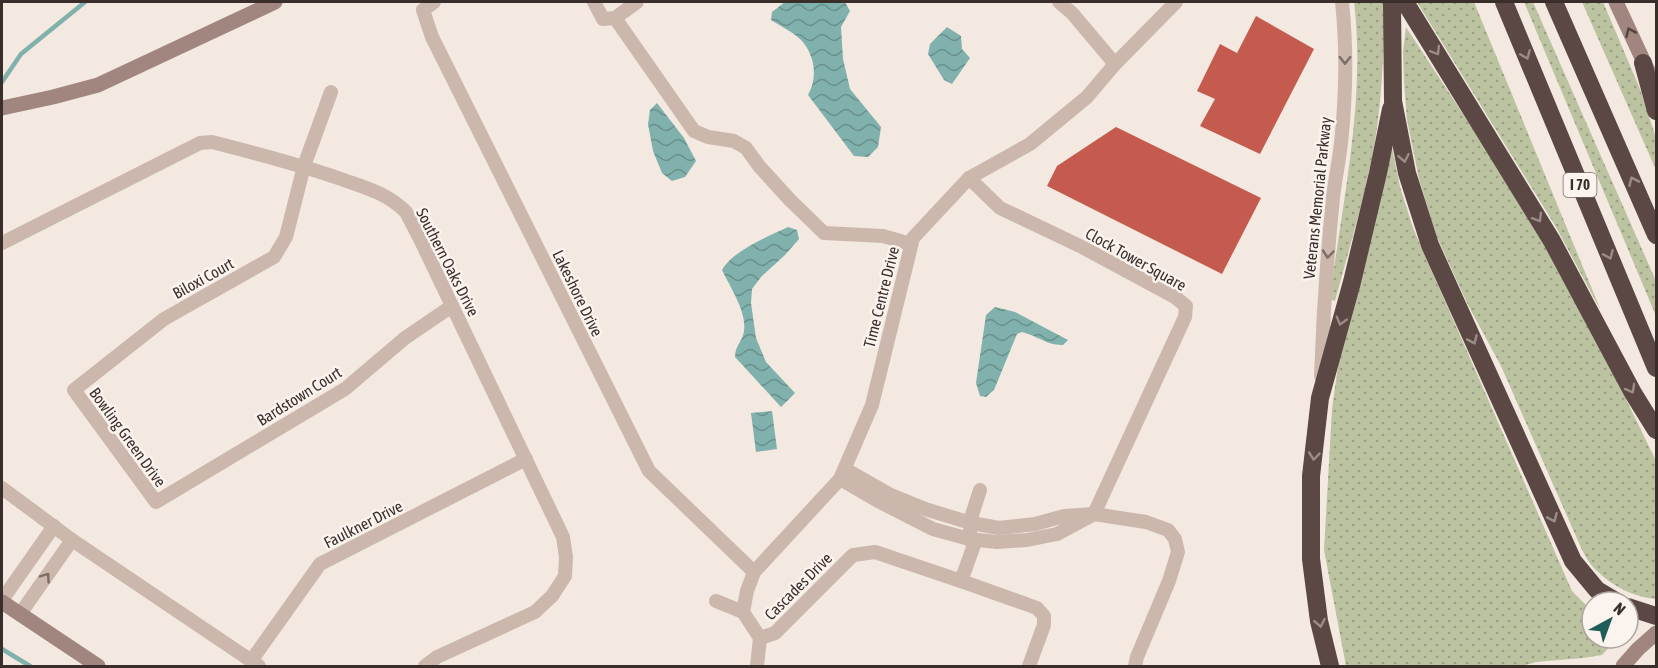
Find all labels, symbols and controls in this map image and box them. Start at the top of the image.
one-way arrow [1625,28,1637,39]
one-way arrow [1429,45,1441,55]
one-way arrow [1519,49,1531,60]
one-way arrow [1339,55,1351,64]
street label: Veterans Memorial Parkway [1300,115,1336,280]
one-way arrow [1397,153,1410,163]
road number: I 70 [1564,173,1596,197]
one-way arrow [1628,177,1640,188]
street label: Southern Oaks Drive [413,205,483,319]
one-way arrow [1530,212,1542,222]
street label: Clock Tower Square [1082,224,1190,295]
street label: Time Centre Drive [860,245,902,349]
street label: Lakeshore Drive [549,247,607,339]
one-way arrow [1322,249,1335,258]
one-way arrow [1602,249,1614,260]
street label: Biloxi Court [169,254,237,302]
one-way arrow [1336,315,1348,326]
one-way arrow [1466,334,1478,345]
street label: Bardstown Court [254,363,345,429]
one-way arrow [1624,383,1635,393]
street label: Bowling Green Drive [85,384,170,491]
one-way arrow [1308,451,1320,461]
street label: Faulkner Drive [321,497,405,551]
one-way arrow [1546,512,1558,523]
street label: Cascades Drive [761,549,835,623]
one-way arrow [39,573,50,584]
north arrow [1580,590,1640,650]
text: N [1610,599,1629,619]
one-way arrow [1313,617,1326,627]

